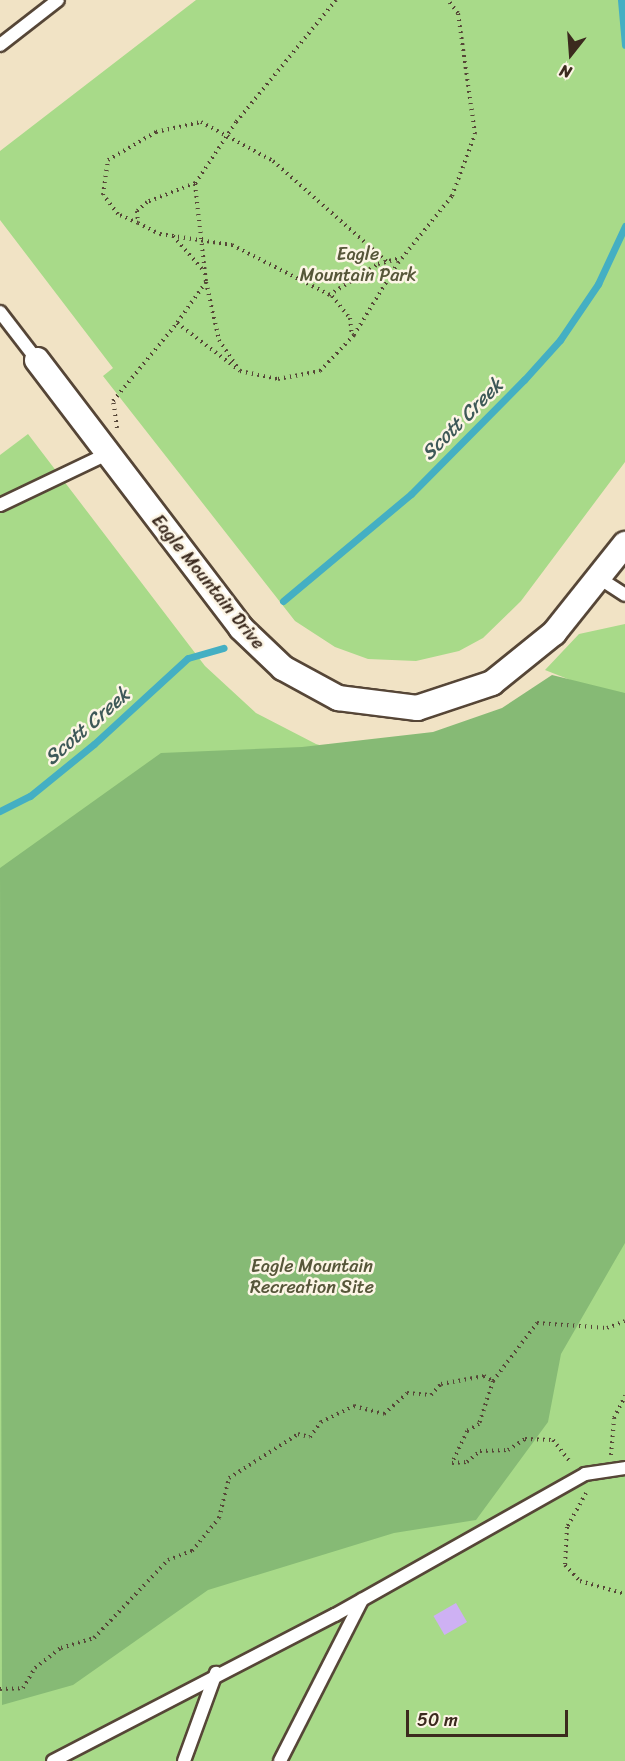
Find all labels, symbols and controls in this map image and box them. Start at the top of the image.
north arrow [541,24,601,84]
text: N [556,56,575,87]
park label: Eagle Mountain Park [300,244,416,286]
water label: Scott Creek [416,373,508,465]
street label: Eagle Mountain Drive [147,510,269,654]
water label: Scott Creek [39,682,135,770]
park label: Eagle Mountain Recreation Site [250,1256,374,1298]
scale bar [409,1698,571,1736]
text: 50 m [417,1704,458,1736]

